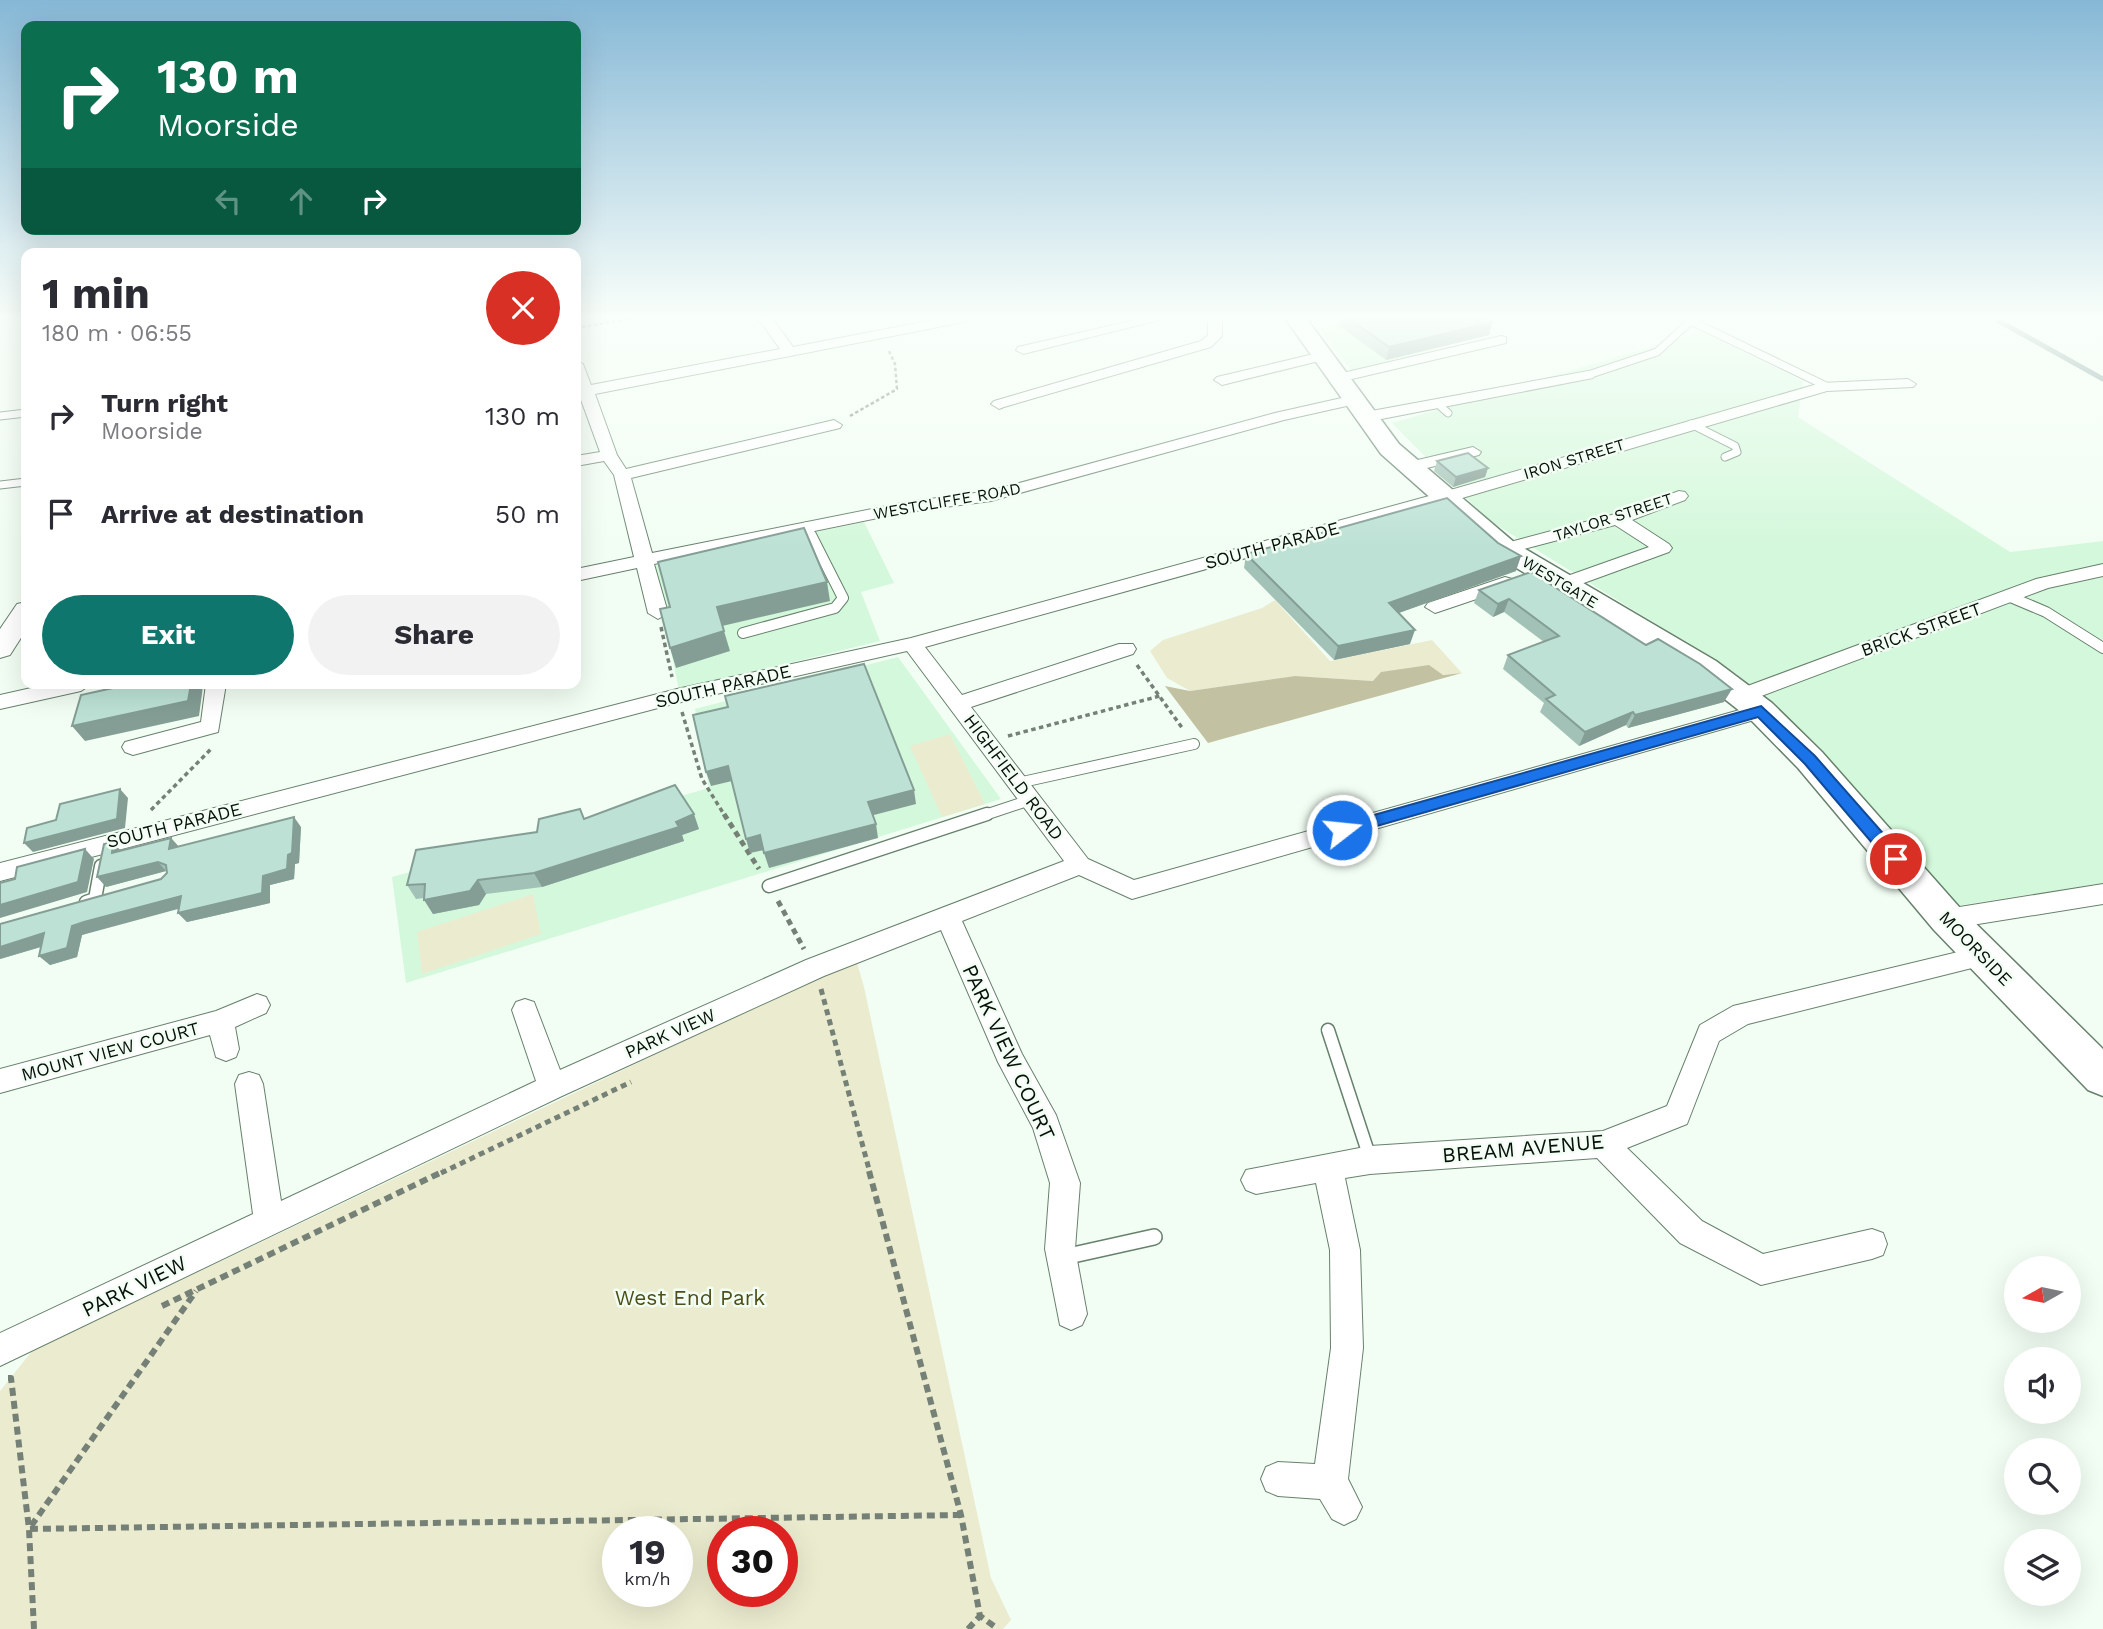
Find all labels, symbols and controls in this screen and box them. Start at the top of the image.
text: 130 m [157,47,299,105]
icon: right [42,49,133,140]
text: Moorside [157,106,299,144]
icon: left [209,182,247,220]
icon: ahead [282,182,320,220]
icon: right [355,182,393,220]
text: 1 min [42,269,150,318]
button: close [486,271,560,345]
text: 180 m · 06:55 [42,320,192,347]
text: Turn right [101,388,228,418]
icon: right [42,397,80,435]
text: 130 m [485,401,560,431]
text: Moorside [101,418,203,445]
street label: IRON STREET [1521,435,1627,483]
street label: WESTCLIFFE ROAD [872,479,1022,523]
street label: TAYLOR STREET [1551,489,1675,545]
icon: arrive [42,495,80,533]
text: Arrive at destination [101,499,364,529]
text: 50 m [495,499,560,529]
street label: SOUTH PARADE [1202,517,1342,573]
street label: WESTGATE [1519,552,1601,612]
button: Exit [42,595,294,675]
button: Share [308,595,560,675]
street label: BRICK STREET [1858,597,1984,661]
street label: SOUTH PARADE [653,660,793,712]
street label: HIGHFIELD ROAD [960,710,1068,844]
position arrow [1305,793,1379,867]
street label: SOUTH PARADE [104,798,244,852]
pin [1866,829,1926,889]
icon: arrive [1877,840,1915,878]
street label: MOORSIDE [1935,906,2017,990]
street label: PARK VIEW COURT [957,960,1061,1144]
street label: PARK VIEW [621,1004,719,1062]
street label: MOUNT VIEW COURT [19,1017,201,1085]
street label: BREAM AVENUE [1441,1128,1605,1168]
street label: PARK VIEW [78,1250,190,1322]
north arrow [2004,1256,2081,1334]
map controls [2004,1256,2081,1606]
park label: West End Park [615,1285,765,1310]
button: sound [2004,1347,2081,1424]
button: search [2004,1438,2081,1515]
speed limit sign: 30 [707,1516,798,1607]
button: layers [2004,1529,2081,1606]
text: 19 [629,1531,666,1573]
text: km/h [624,1568,671,1589]

